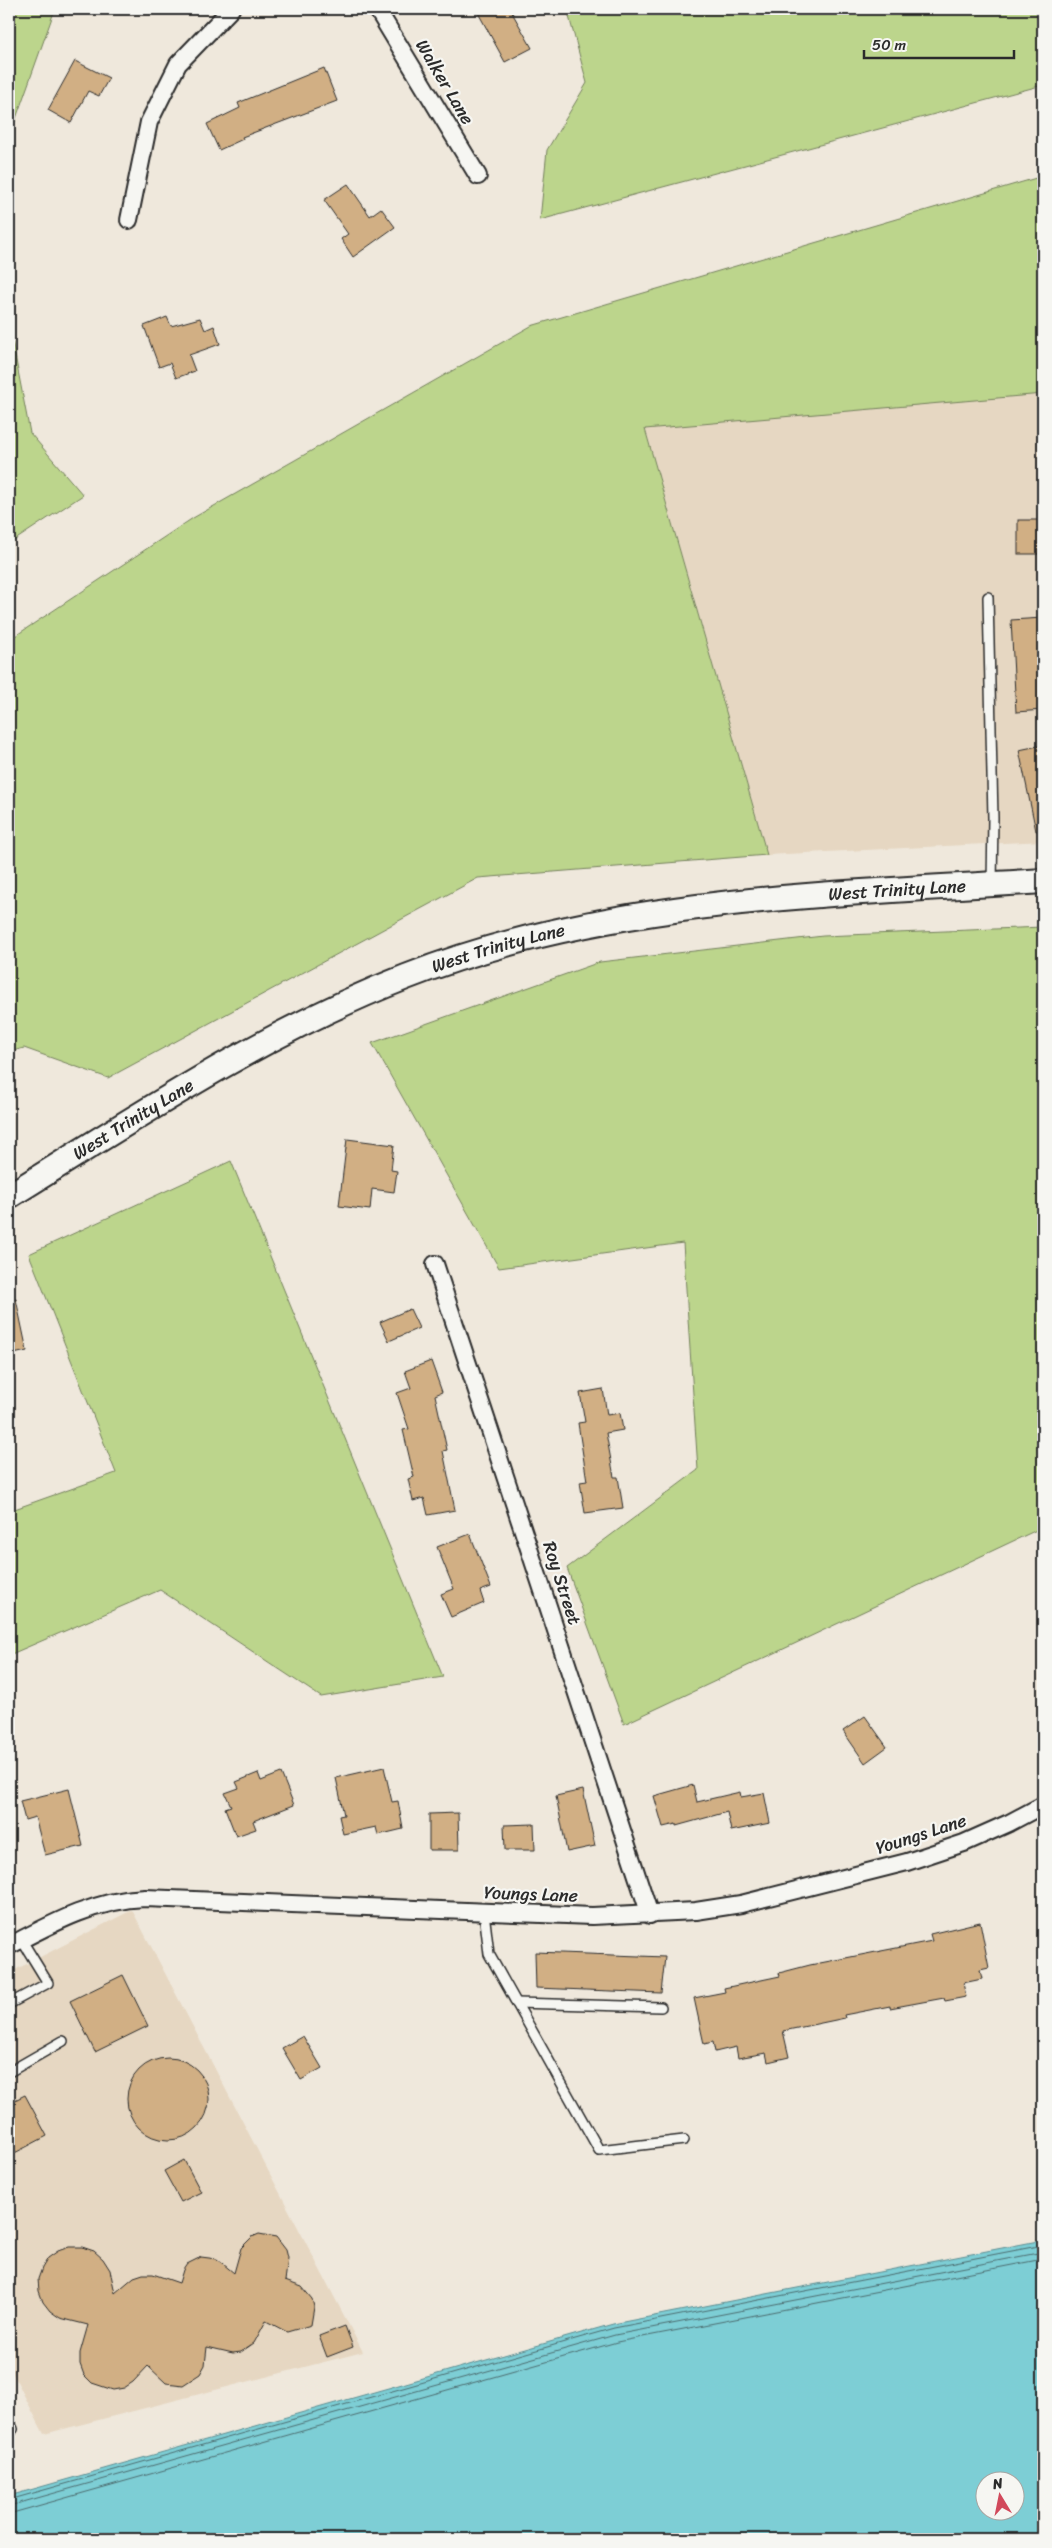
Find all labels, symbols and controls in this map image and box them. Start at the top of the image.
scale bar [864,28,1014,60]
text: 50 m [872,32,907,58]
street label: Walker Lane [407,33,483,131]
street label: West Trinity Lane [827,870,967,910]
street label: West Trinity Lane [427,914,568,982]
street label: West Trinity Lane [66,1070,200,1169]
street label: Roy Street [533,1537,591,1629]
street label: Youngs Lane [871,1804,971,1864]
street label: Youngs Lane [483,1876,579,1912]
north arrow [974,2470,1024,2520]
text: N [990,2470,1005,2497]

